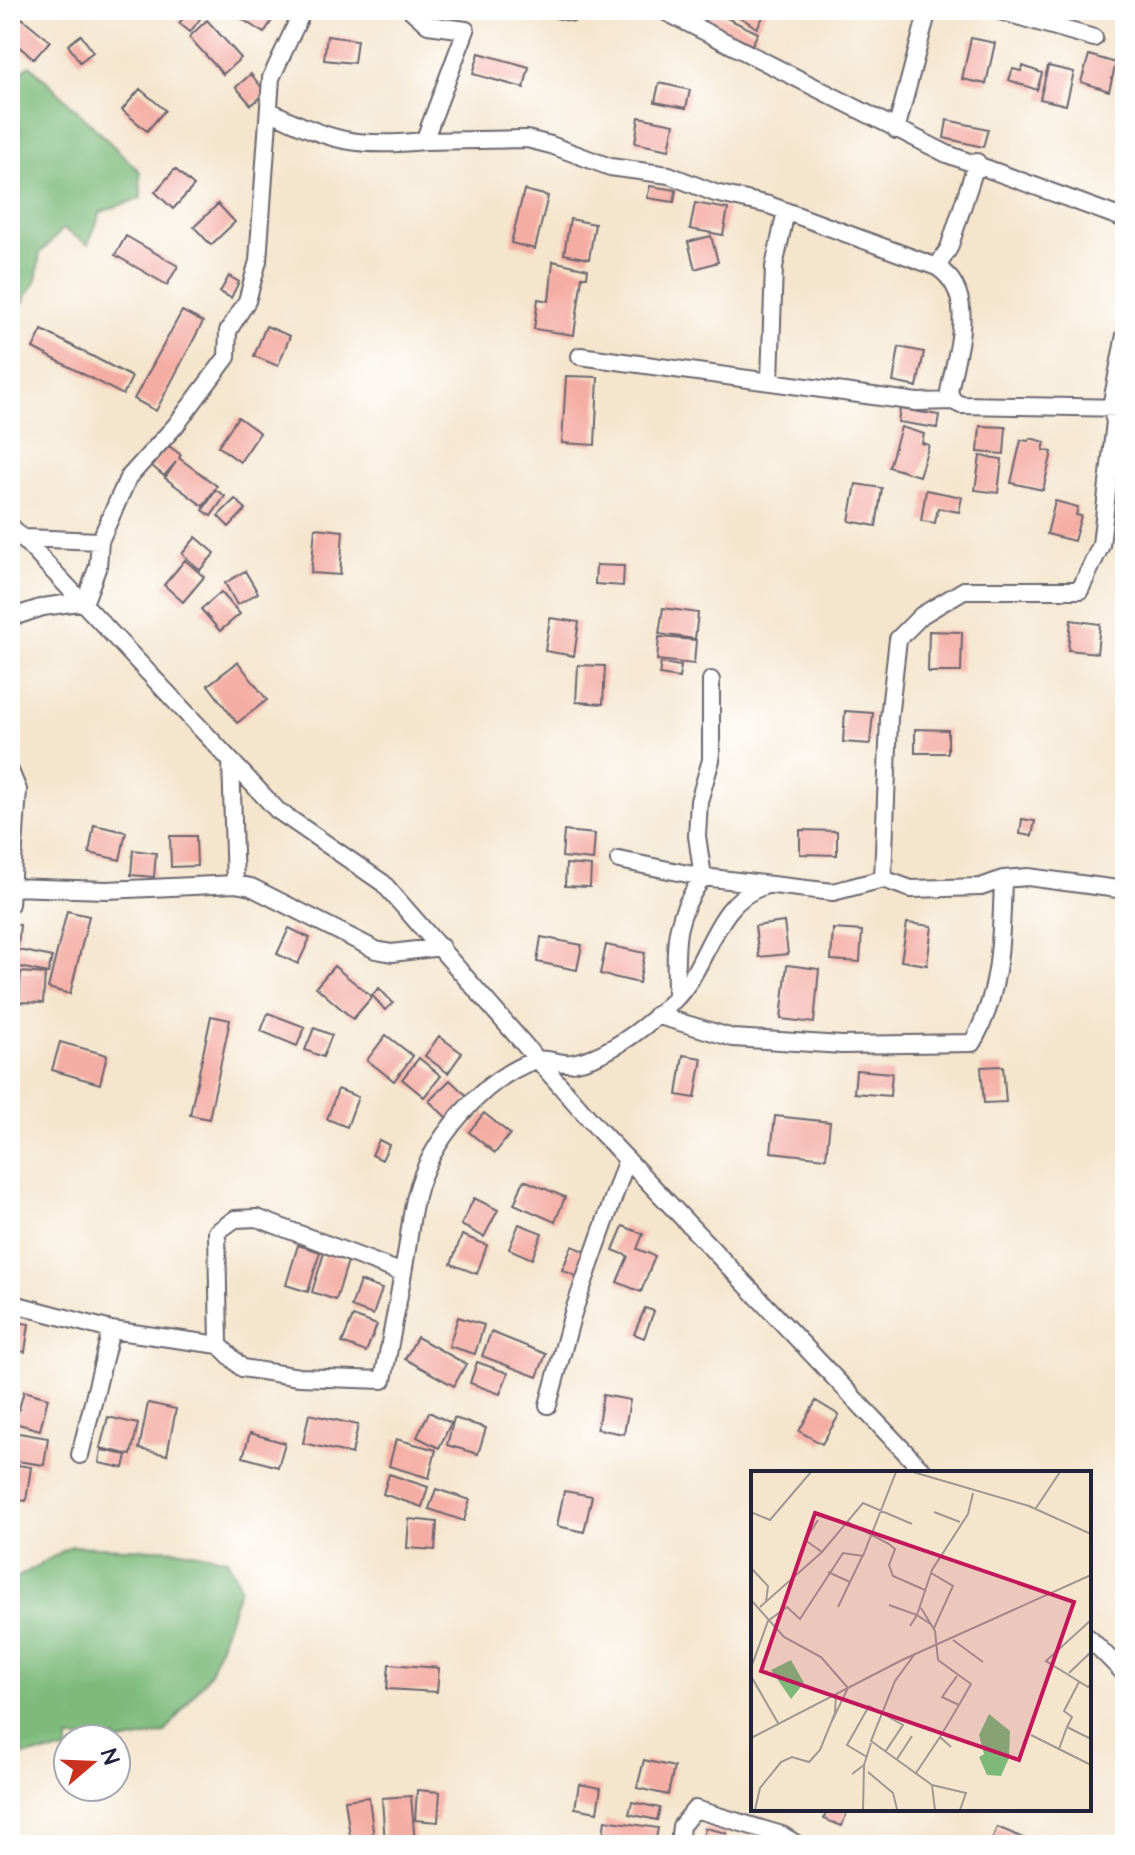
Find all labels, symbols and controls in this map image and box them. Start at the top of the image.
inset map [751,1471,1091,1811]
north arrow [52,1723,132,1803]
text: N [93,1745,126,1769]

